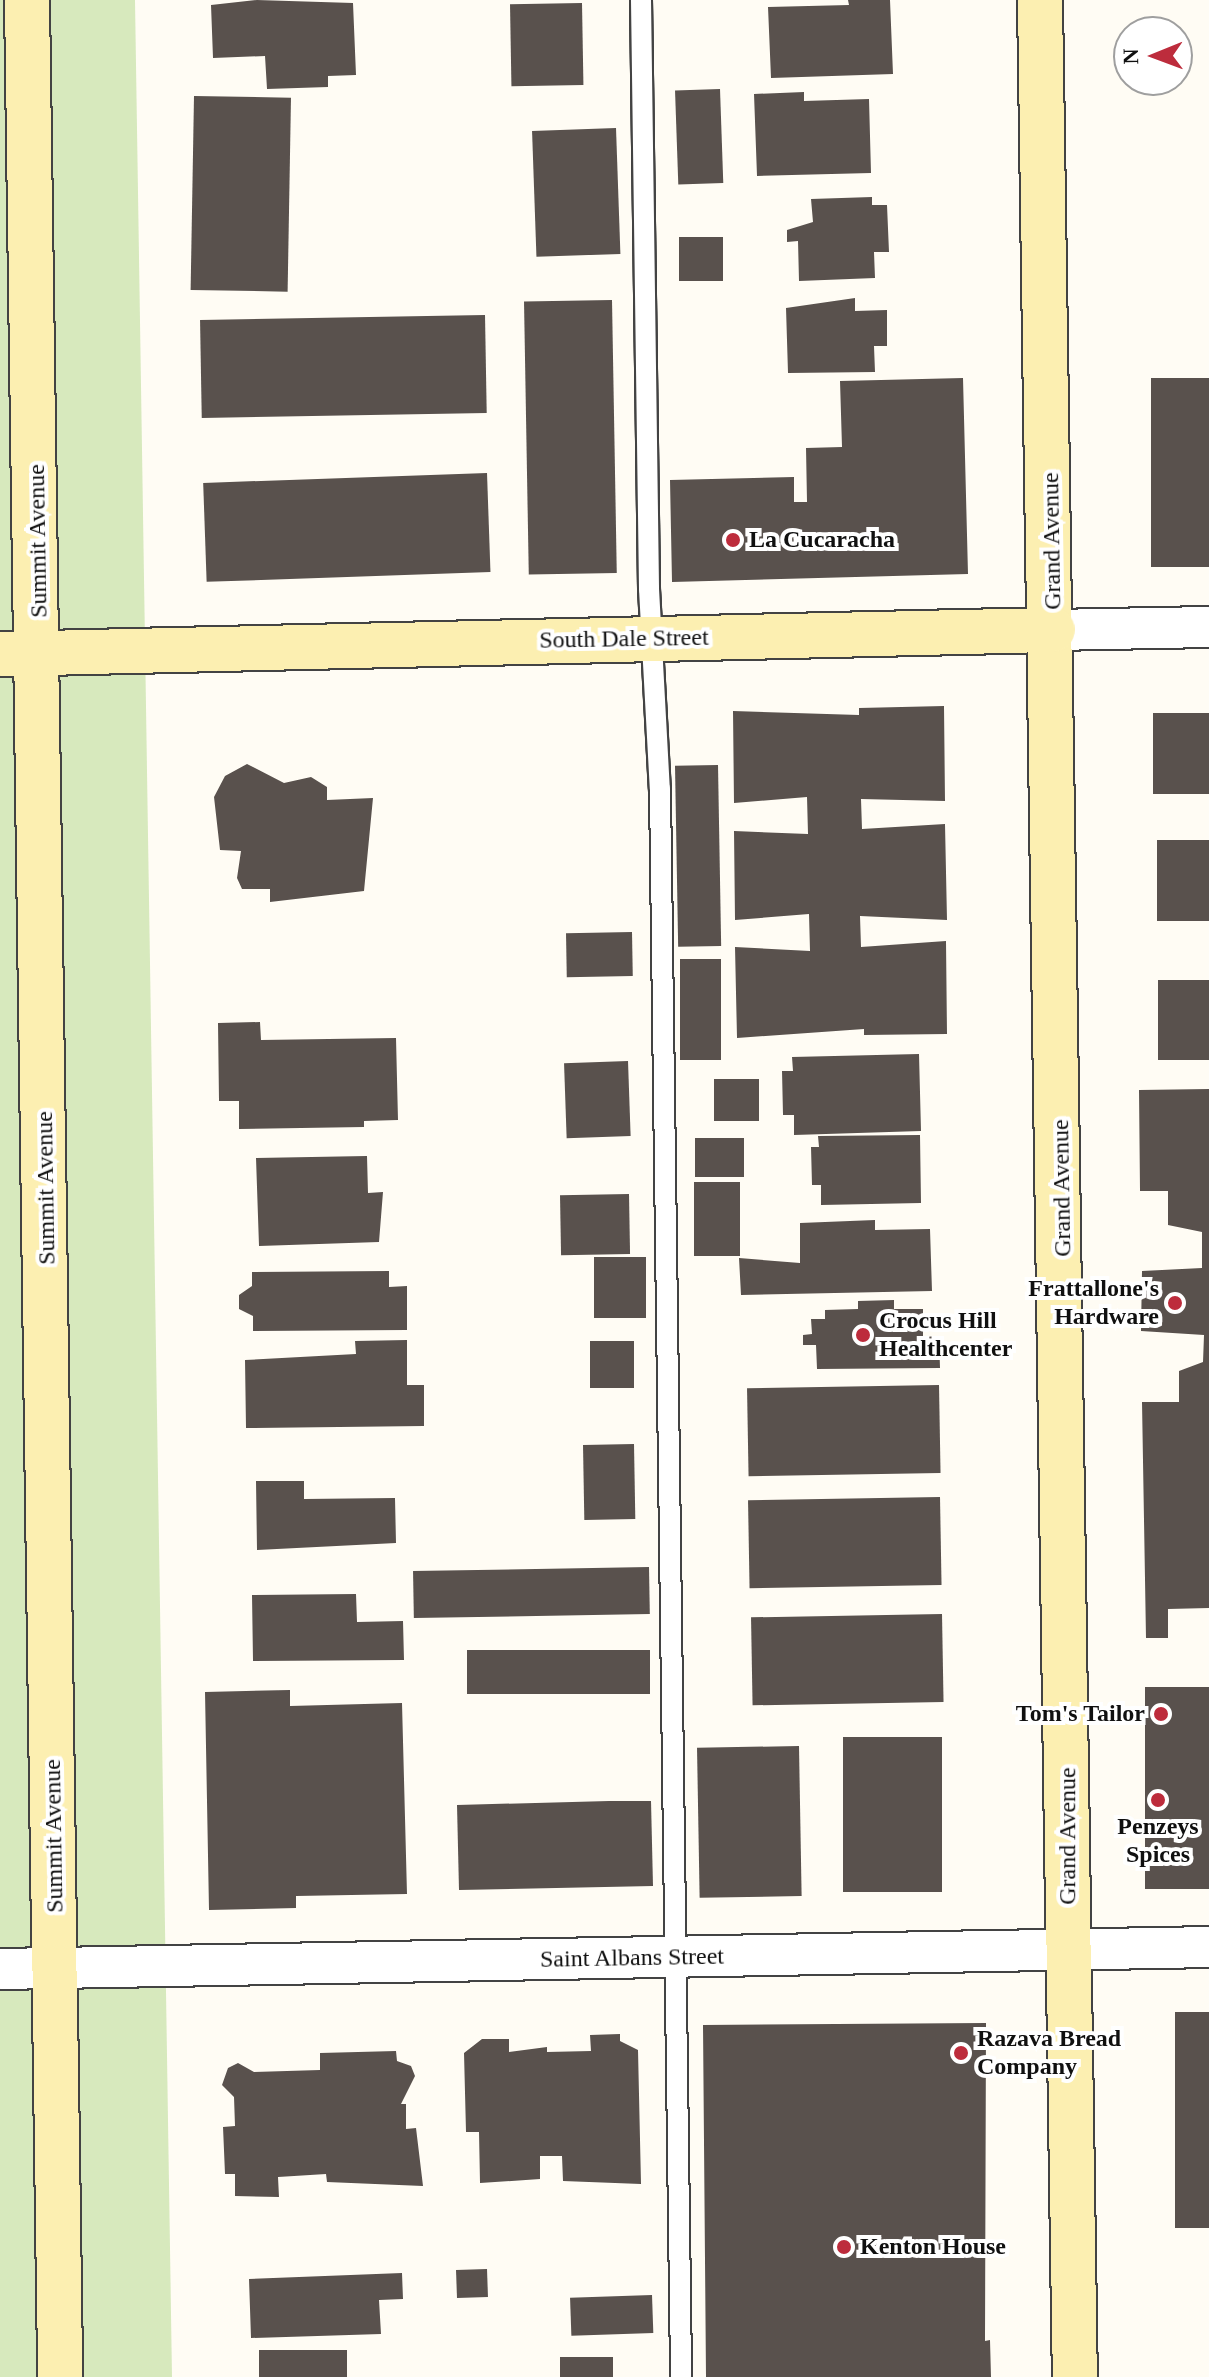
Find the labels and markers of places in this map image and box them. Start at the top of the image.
place label: La Cucaracha [749,526,895,554]
marker: La Cucaracha [724,531,742,549]
place label: Frattallone's Hardware [1028,1275,1159,1331]
marker: Frattallone's Hardware [1166,1294,1184,1312]
place label: Crocus Hill Healthcenter [879,1307,1012,1363]
marker: Crocus Hill Healthcenter [854,1326,872,1344]
place label: Tom's Tailor [1015,1700,1145,1728]
marker: Tom's Tailor [1152,1705,1170,1723]
marker: Penzeys Spices [1149,1791,1167,1809]
place label: Penzeys Spices [1117,1813,1199,1869]
place label: Razava Bread Company [977,2025,1121,2081]
marker: Razava Bread Company [952,2044,970,2062]
place label: Kenton House [860,2233,1006,2261]
marker: Kenton House [835,2238,853,2256]

